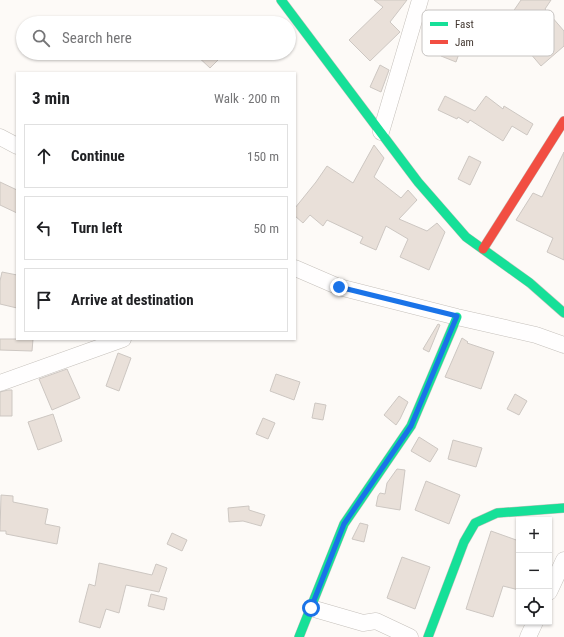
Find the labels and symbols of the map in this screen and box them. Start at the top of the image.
legend [422,10,554,56]
text: Fast [455,18,474,31]
text: Jam [455,36,474,49]
route end [330,278,348,296]
route start [302,599,320,617]

